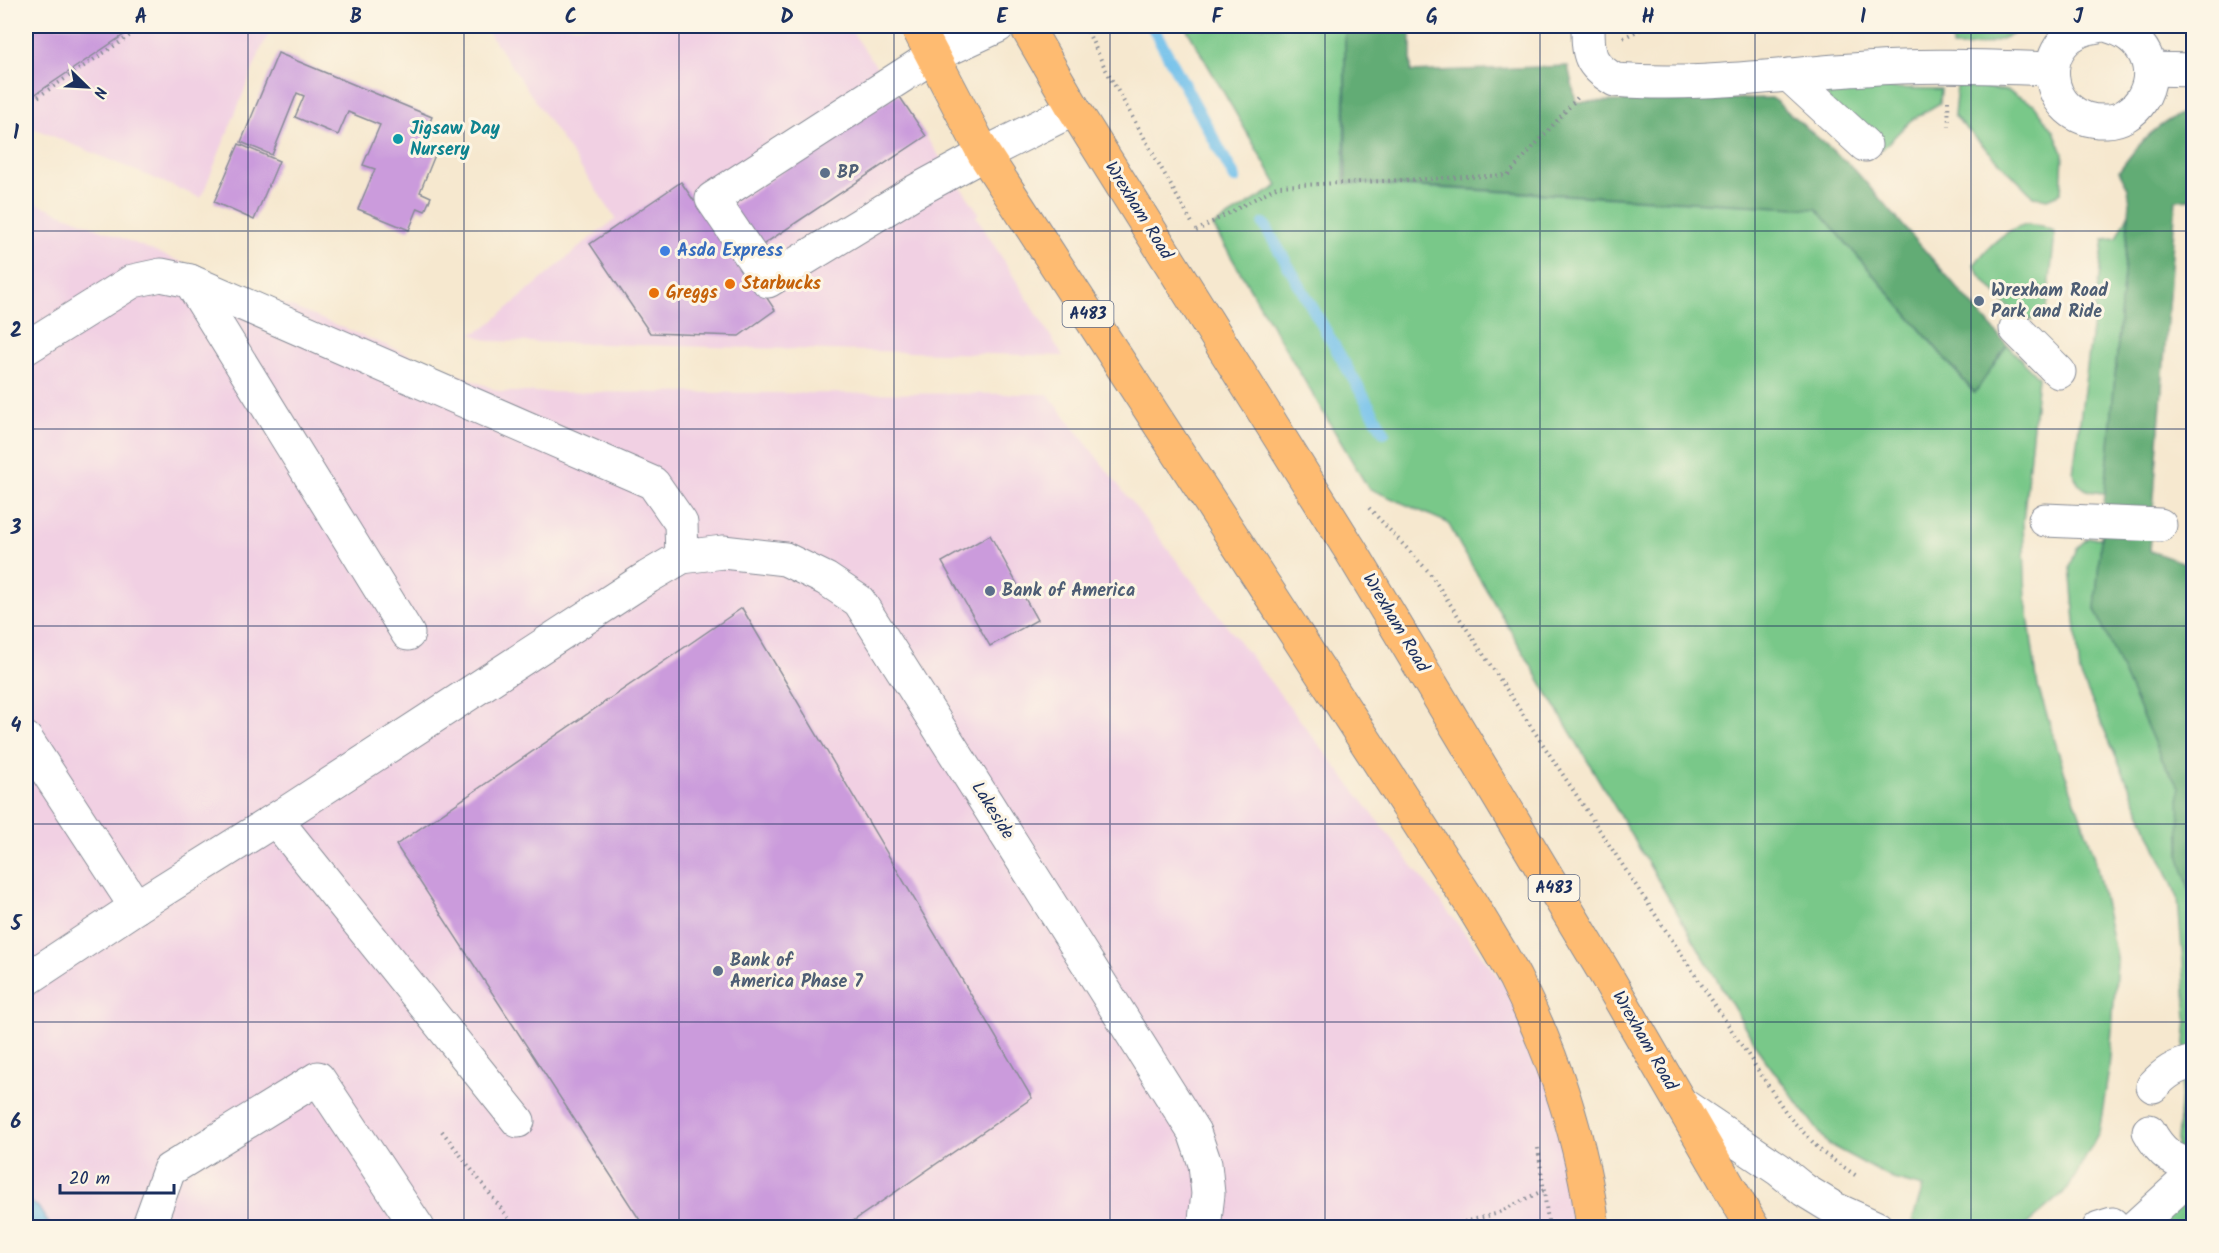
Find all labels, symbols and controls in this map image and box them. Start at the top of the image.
text: A [135,2,147,34]
text: B [350,2,362,34]
text: C [565,2,577,34]
text: D [780,2,794,34]
text: E [996,2,1008,34]
text: F [1212,2,1224,34]
text: G [1426,2,1438,34]
text: H [1641,2,1655,34]
text: I [1860,2,1866,34]
text: J [2073,2,2084,34]
north arrow [57,57,117,117]
text: N [86,83,113,102]
place label: Jigsaw Day Nursery [410,115,501,165]
text: 1 [13,118,19,150]
marker: Jigsaw Day Nursery [391,132,405,146]
street label: Wrexham Road [1096,156,1180,267]
place label: BP [837,159,859,188]
marker: BP [818,166,832,180]
place label: Asda Express [677,237,783,266]
marker: Asda Express [658,244,672,258]
place label: Starbucks [742,270,821,299]
marker: Starbucks [723,277,737,291]
place label: Wrexham Road Park and Ride [1991,277,2108,327]
place label: Greggs [666,279,718,308]
marker: Greggs [647,286,661,300]
marker: Wrexham Road Park and Ride [1972,294,1986,308]
road number: A483 [1062,301,1114,327]
text: 2 [10,316,22,348]
text: 3 [10,513,22,545]
street label: Wrexham Road [1354,568,1437,679]
place label: Bank of America [1002,577,1135,606]
marker: Bank of America [983,584,997,598]
text: 4 [11,711,22,743]
street label: Lakeside [963,776,1021,846]
road number: A483 [1528,875,1580,901]
text: 5 [10,909,23,941]
place label: Bank of America Phase 7 [730,947,863,997]
marker: Bank of America Phase 7 [711,964,725,978]
street label: Wrexham Road [1604,985,1685,1097]
text: 6 [11,1107,22,1139]
scale bar [60,1157,174,1195]
text: 20 m [69,1165,110,1194]

